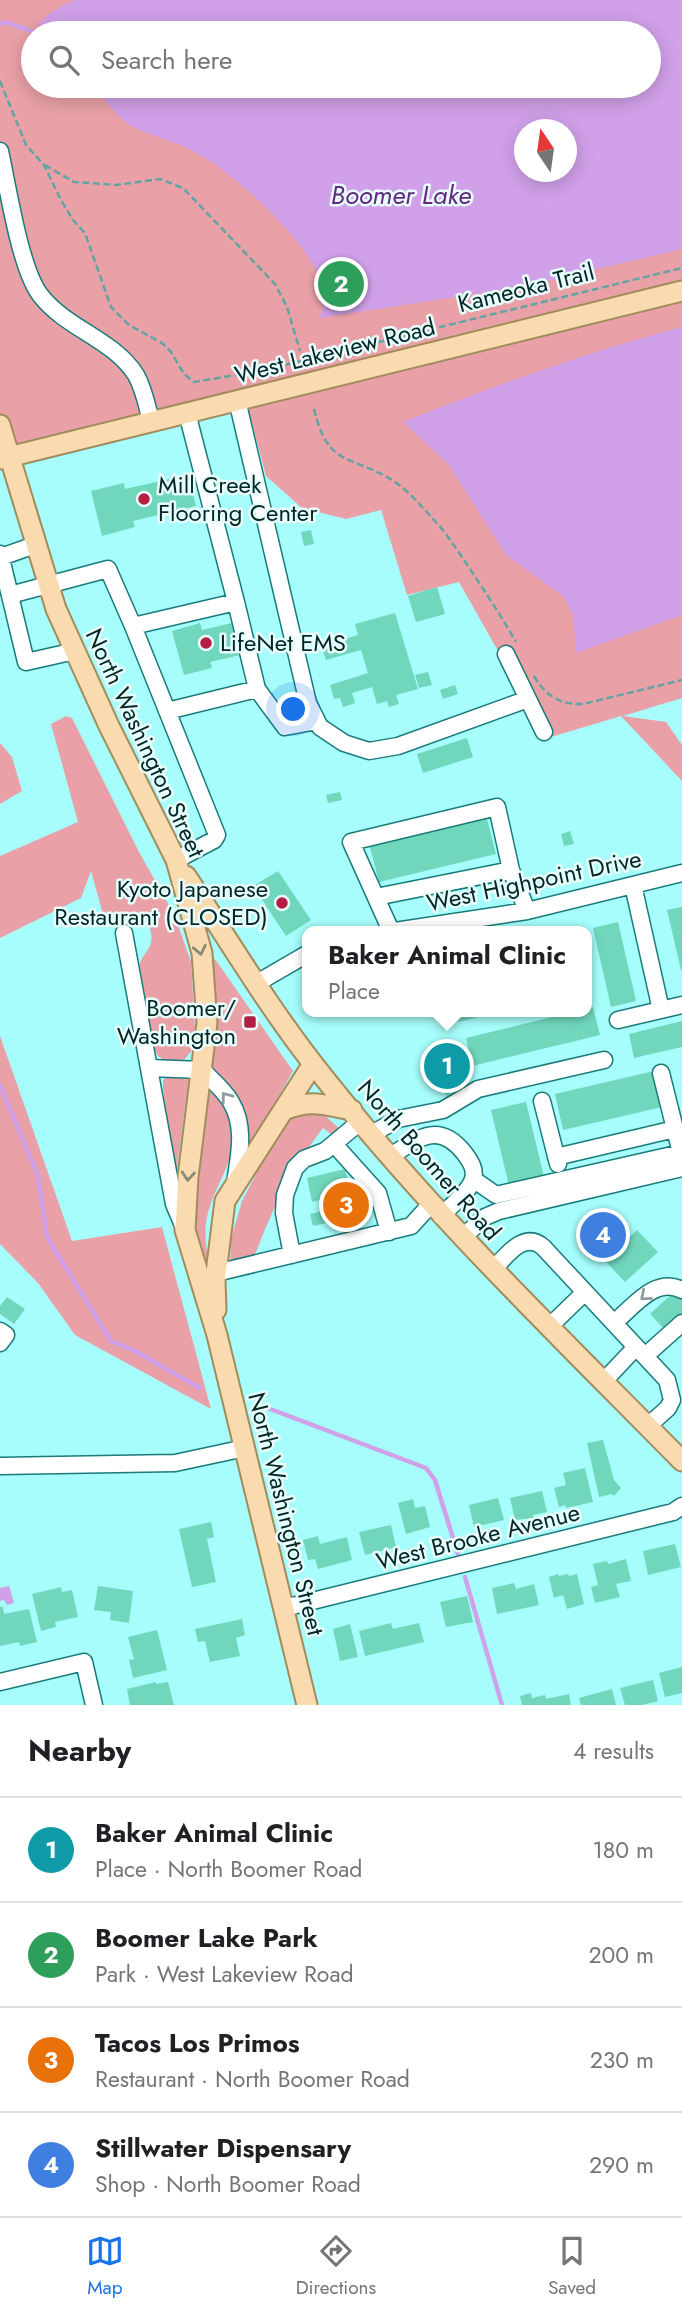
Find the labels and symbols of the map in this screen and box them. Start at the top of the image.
north arrow [514,119,577,182]
water label: Boomer Lake [331,176,471,214]
street label: Kameoka Trail [454,254,598,321]
pin: 2 [318,258,364,310]
street label: West Lakeview Road [231,309,439,392]
place label: Mill Creek Flooring Center [158,467,318,530]
marker: Mill Creek Flooring Center [136,491,152,507]
street label: North Washington Street [77,623,214,863]
place label: LifeNet EMS [220,625,346,660]
marker: LifeNet EMS [198,635,214,651]
your location [276,692,310,726]
street label: West Highpoint Drive [423,841,644,920]
place label: Kyoto Japanese Restaurant (CLOSED) [54,871,268,934]
marker: Kyoto Japanese Restaurant (CLOSED) [274,895,290,911]
one-way arrow [192,944,207,956]
place label: Boomer/ Washington [117,990,236,1053]
marker: Boomer/ Washington [242,1014,258,1030]
pin: 1 [424,1040,470,1092]
street label: North Boomer Road [349,1071,509,1248]
one-way arrow [221,1092,234,1104]
one-way arrow [181,1170,196,1181]
pin: 3 [323,1179,369,1231]
pin: 4 [580,1209,626,1261]
one-way arrow [640,1288,653,1301]
street label: North Washington Street [239,1389,334,1639]
street label: West Brooke Avenue [372,1494,583,1579]

